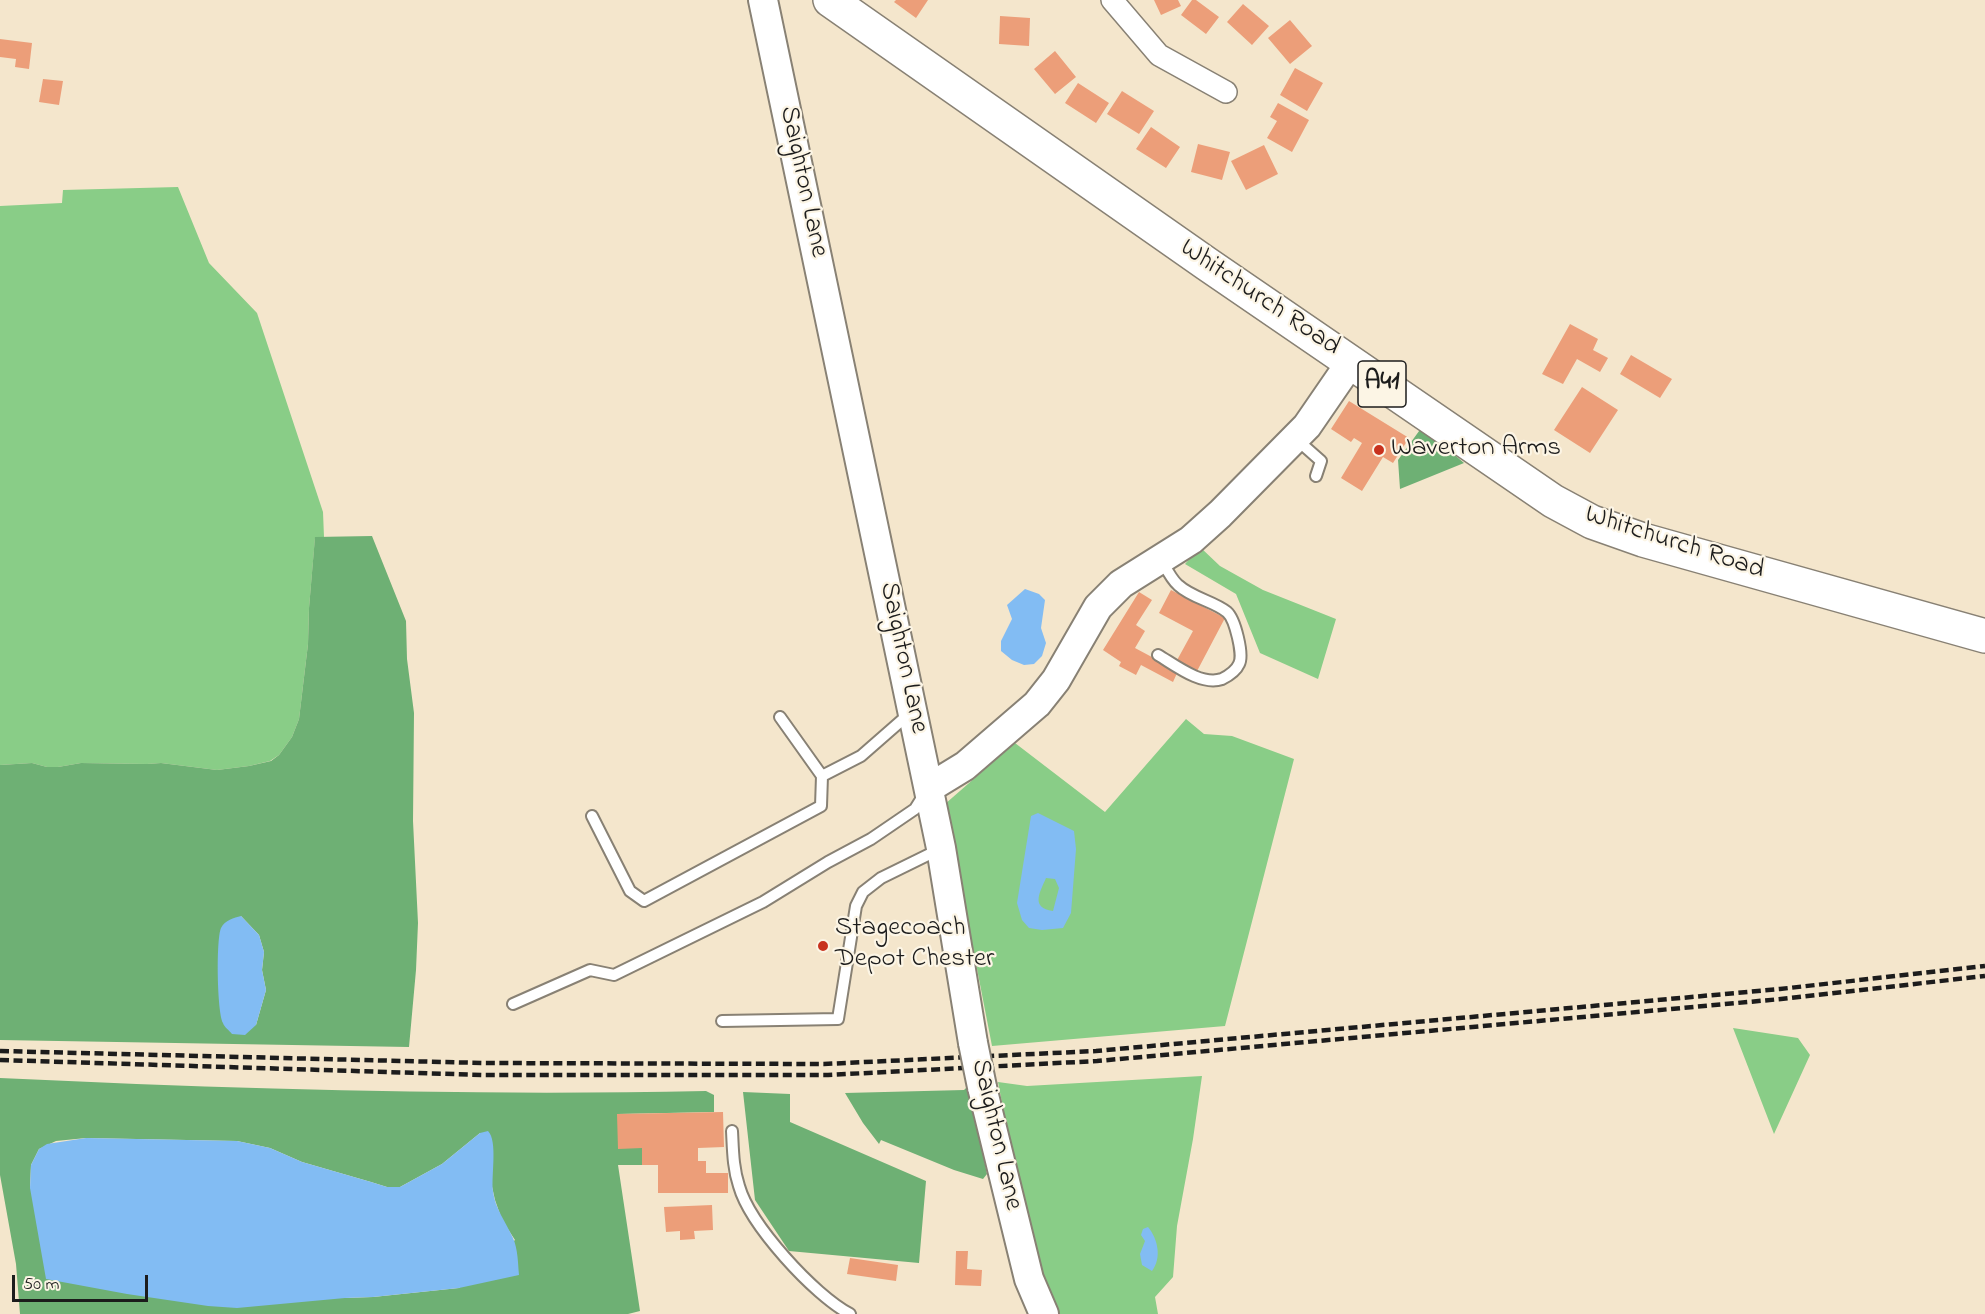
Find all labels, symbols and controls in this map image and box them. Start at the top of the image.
street label: Saighton Lane [770,103,834,261]
street label: Whitchurch Road [1173,233,1345,365]
road number: A41 [1358,361,1406,407]
place label: Waverton Arms [1391,434,1561,466]
marker: Waverton Arms [1372,443,1386,457]
street label: Whitchurch Road [1580,500,1768,588]
street label: Saighton Lane [870,579,934,737]
place label: Stagecoach Depot Chester [835,914,994,977]
marker: Stagecoach Depot Chester [816,939,830,953]
street label: Saighton Lane [962,1056,1028,1214]
scale bar [15,1263,152,1301]
text: 50 m [23,1272,60,1298]

